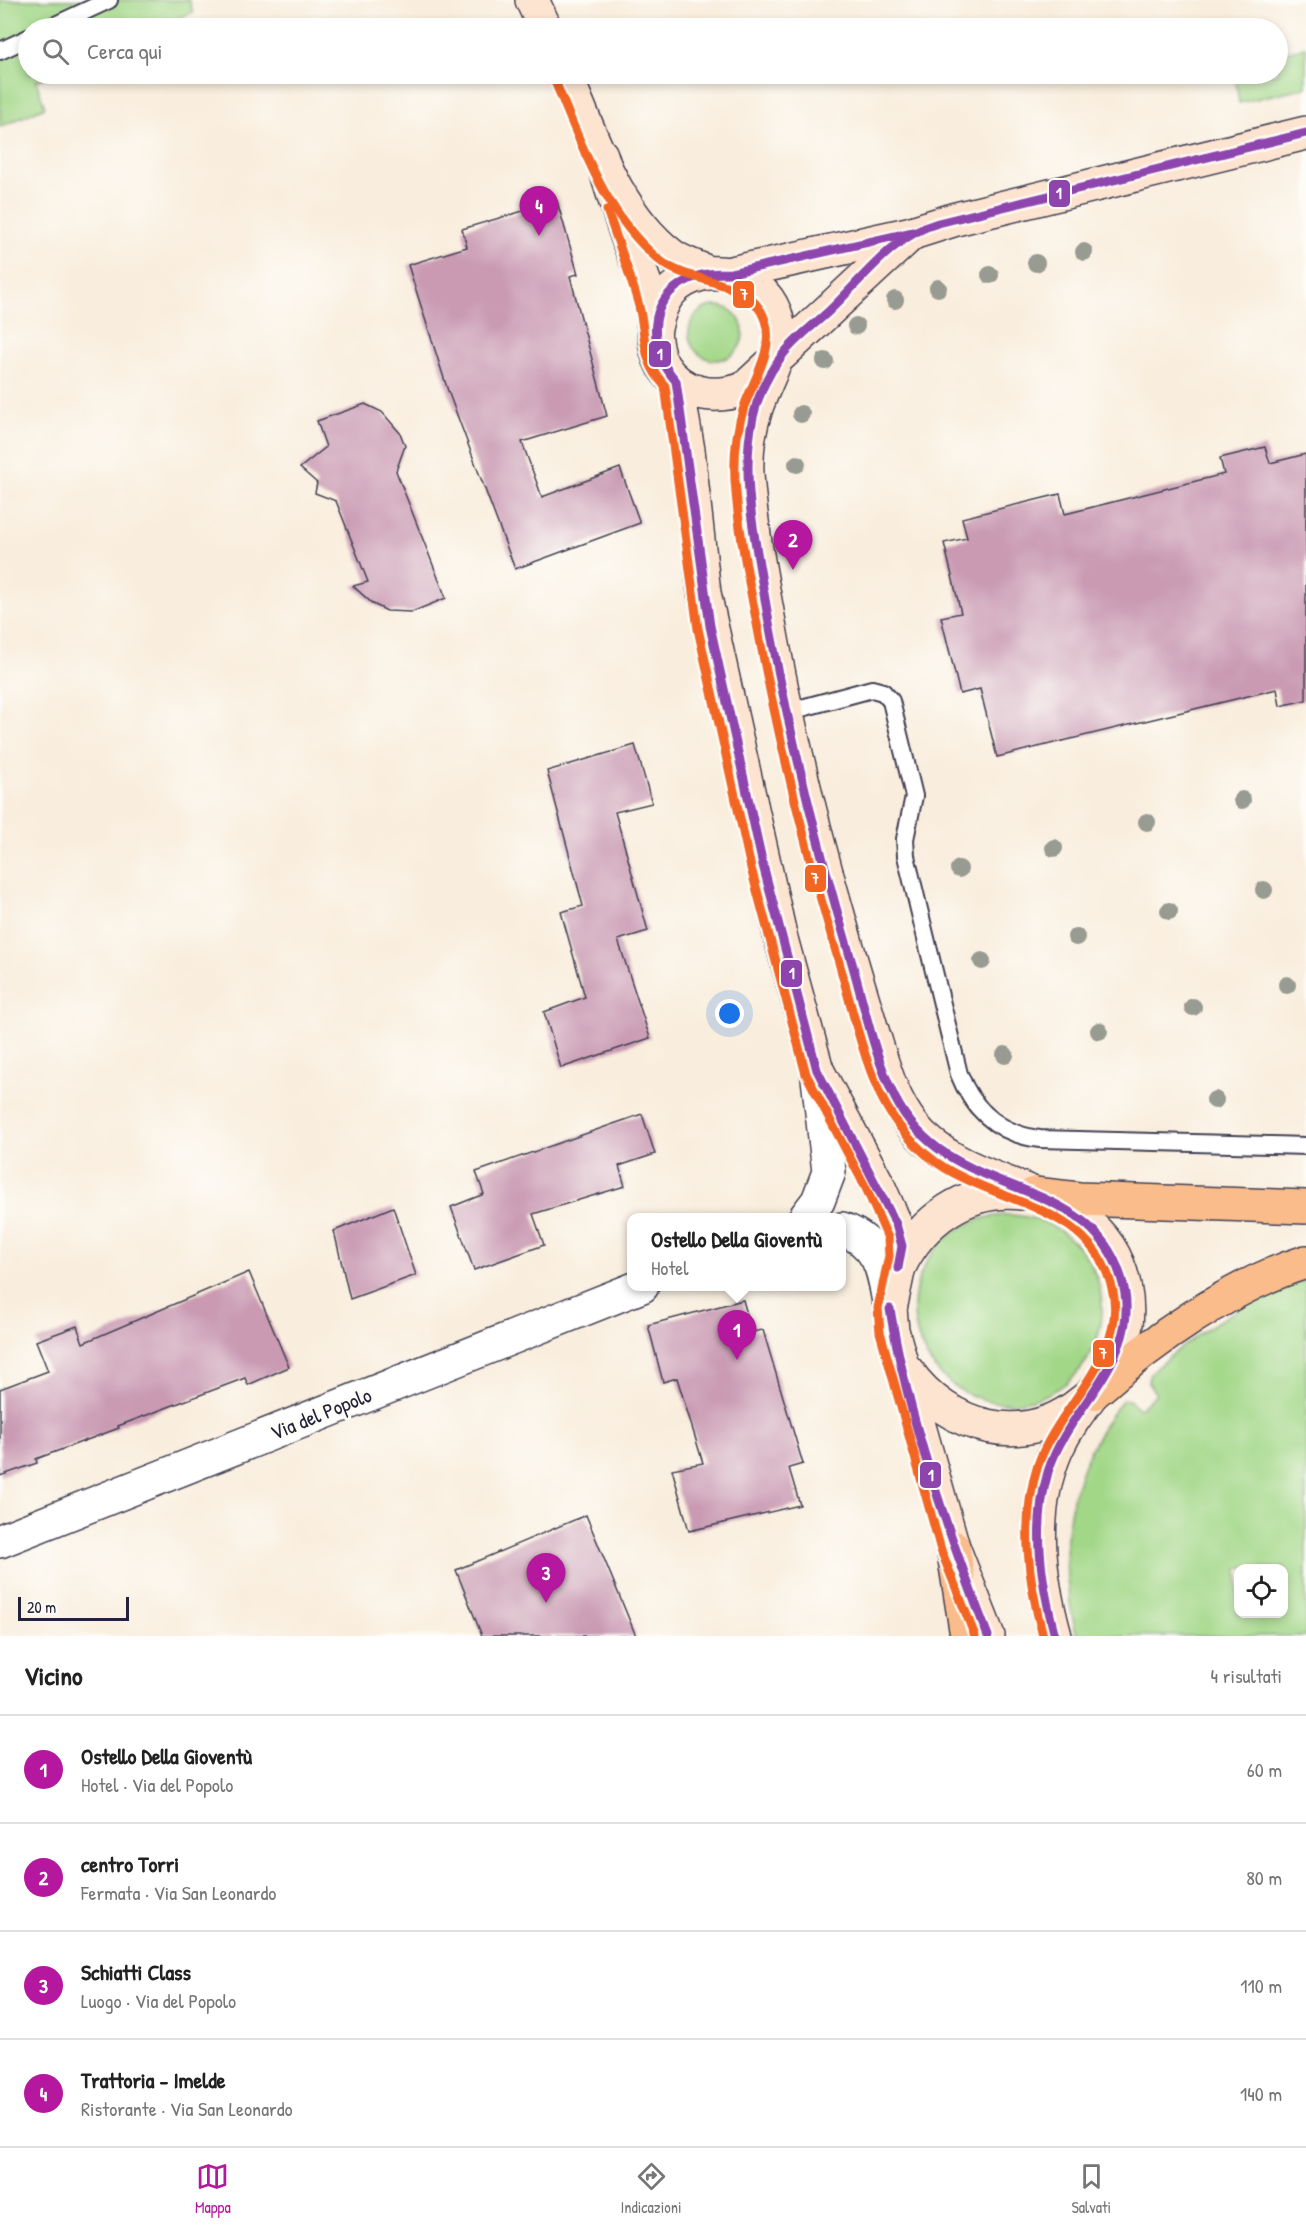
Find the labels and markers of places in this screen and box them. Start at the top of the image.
pin: 4 [520,186,558,236]
pin: 2 [774,520,812,570]
pin: 1 [718,1310,756,1360]
pin: 3 [526,1554,566,1603]

